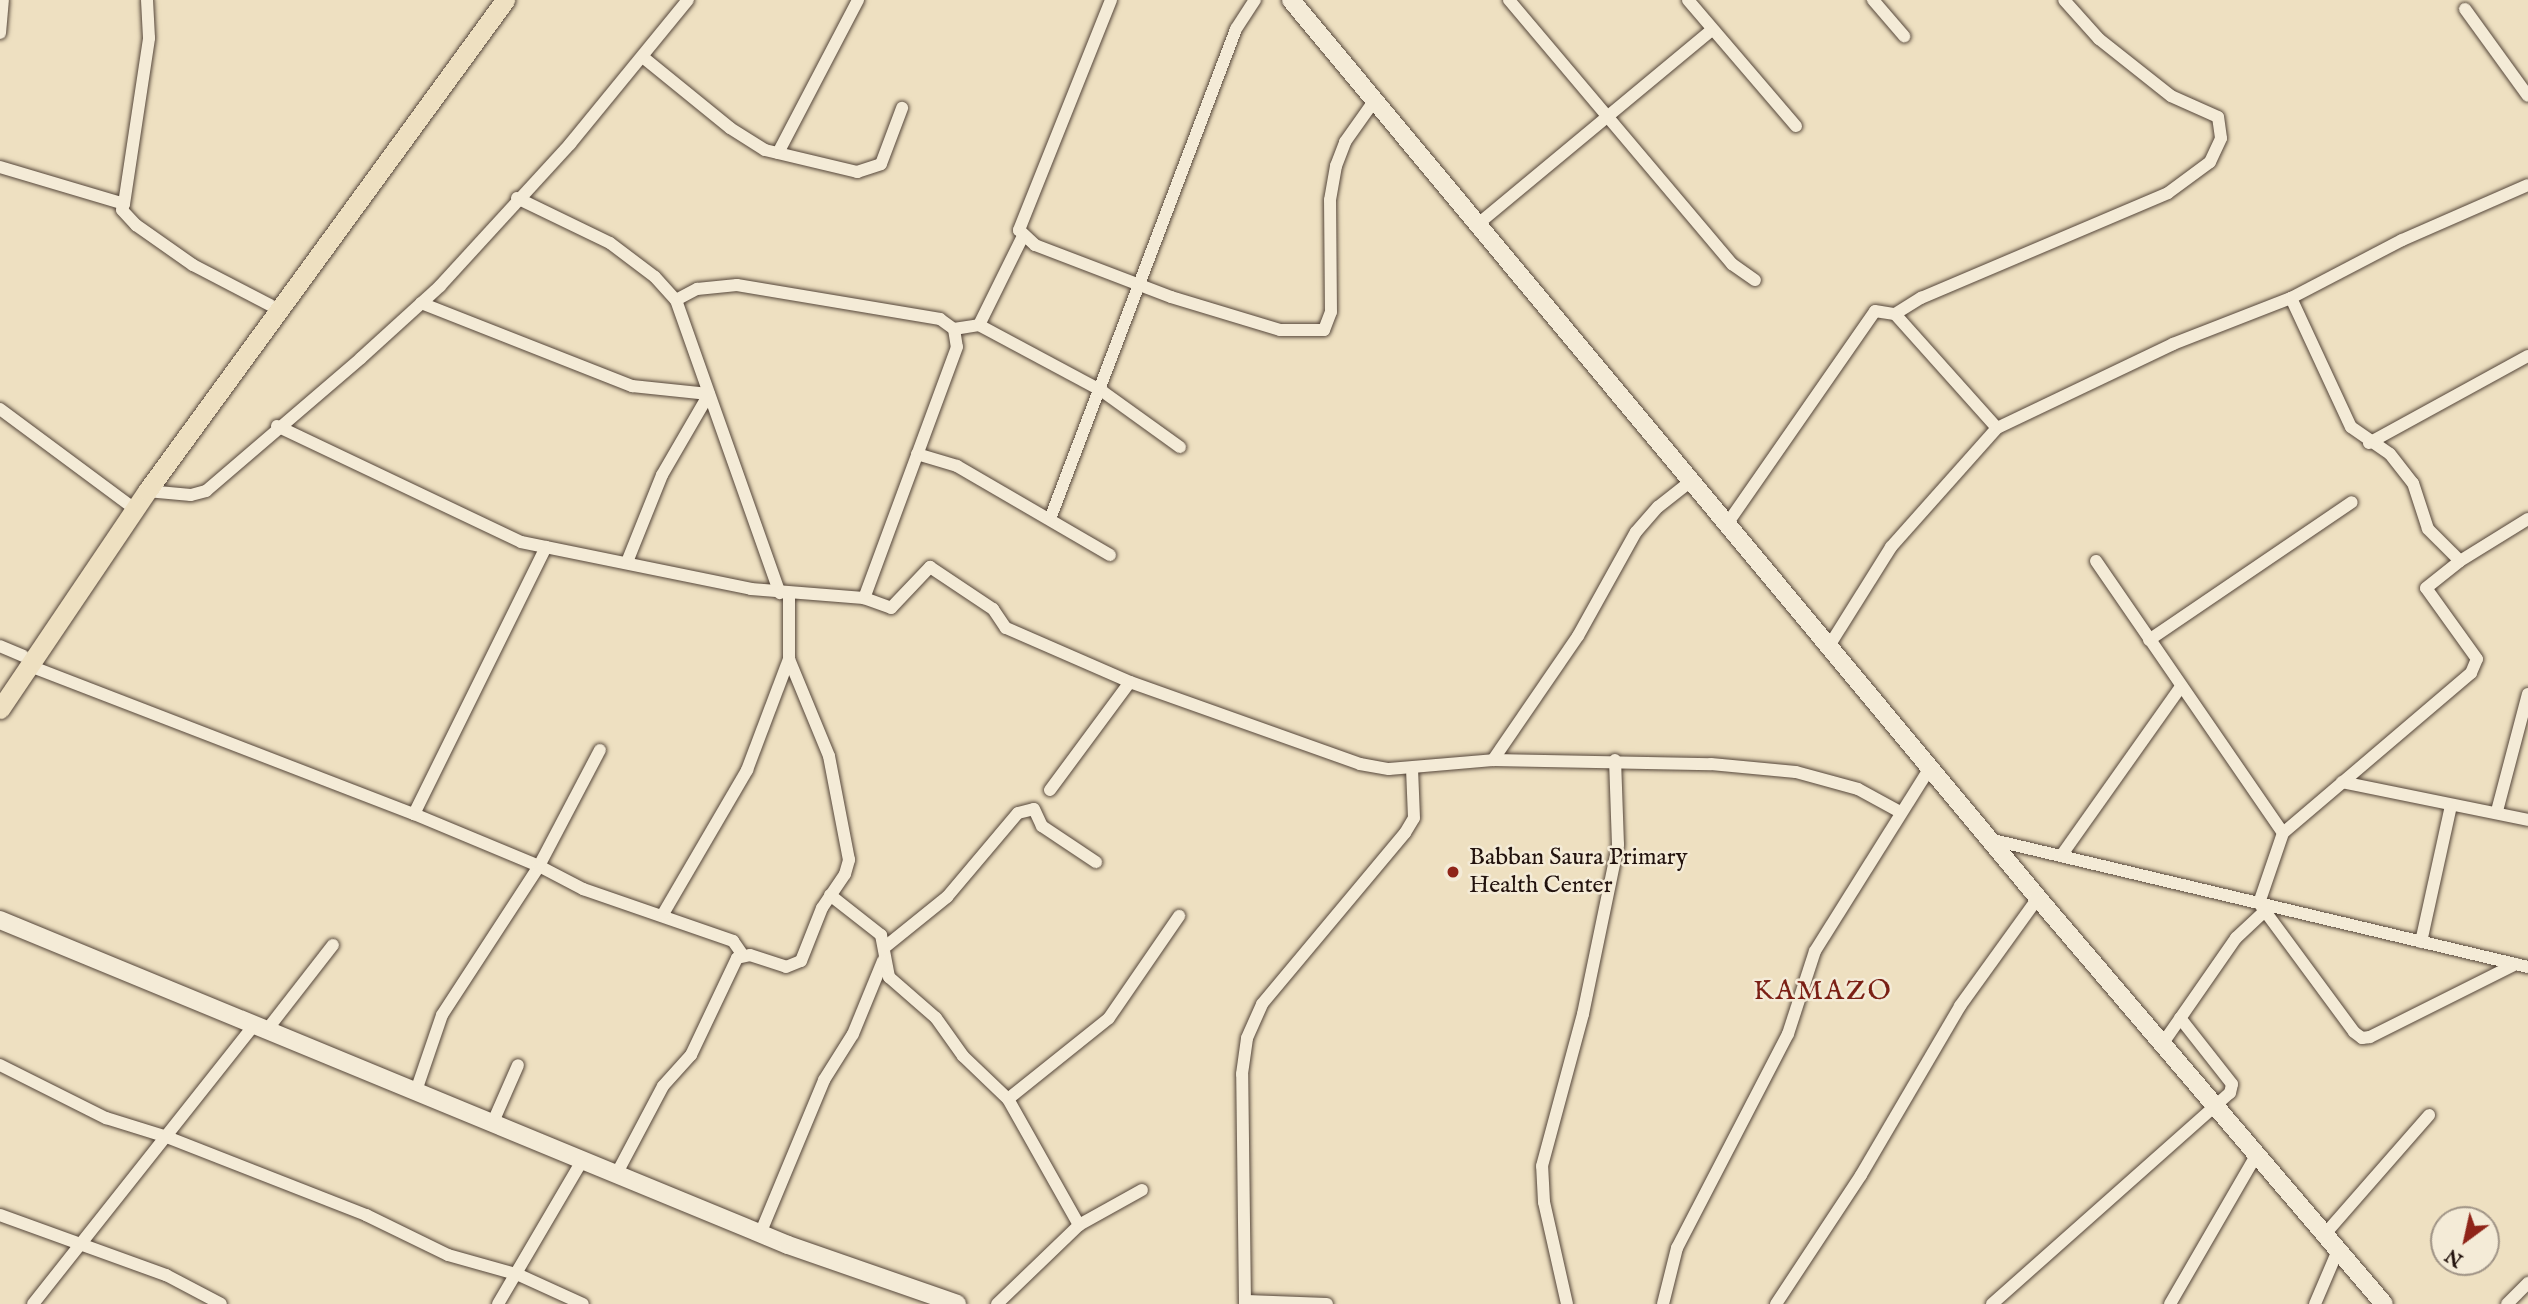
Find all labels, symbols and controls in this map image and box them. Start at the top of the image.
place label: Babban Saura Primary Health Center [1469,844,1687,900]
marker: Babban Saura Primary Health Center [1443,862,1463,882]
district label: KAMAZO [1754,975,1892,1009]
north arrow [2430,1206,2500,1276]
text: N [2441,1242,2468,1271]

